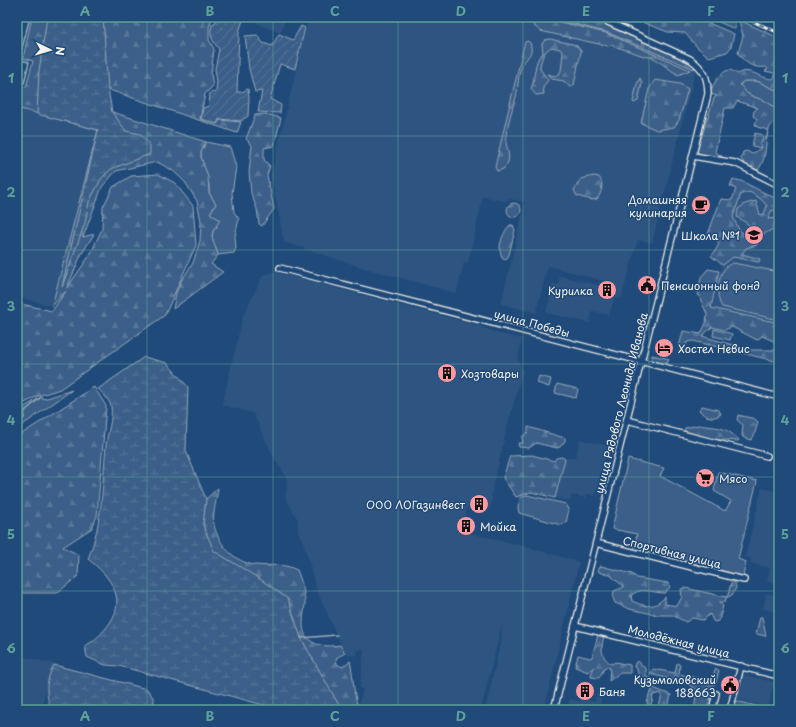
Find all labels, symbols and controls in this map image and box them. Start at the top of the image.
text: A [80,1,90,20]
text: B [206,1,215,20]
text: C [330,1,340,20]
text: D [456,1,466,20]
text: E [582,1,590,20]
text: F [707,1,715,20]
north arrow [30,30,70,70]
text: N [52,46,69,56]
text: 1 [8,68,14,87]
text: 1 [782,68,788,87]
text: 2 [6,182,16,201]
text: 2 [780,182,790,201]
place label: Домашняя кулинария [627,191,687,221]
cafe icon: Домашняя кулинария [690,194,712,216]
school or university icon: Школа №1 [743,224,765,246]
place label: Школа №1 [681,227,740,244]
public building icon: Пенсионный фонд [636,274,658,296]
place label: Пенсионный фонд [661,277,760,294]
building icon: Курилка [596,279,618,301]
place label: Курилка [548,282,593,299]
text: 3 [7,296,16,315]
text: 3 [781,296,790,315]
street label: улица Победы [492,305,572,341]
street label: улица Рядового Леонида Иванова [590,311,652,495]
hotel icon: Хостел Невис [653,337,675,359]
place label: Хостел Невис [678,340,750,357]
building icon: Хозтовары [436,362,458,384]
place label: Хозтовары [461,365,519,382]
text: 4 [7,410,16,429]
text: 4 [781,410,790,429]
supermarket icon: Мясо [694,467,716,489]
place label: Мясо [719,470,747,487]
building icon: ООО ЛОГазинвест [468,493,490,515]
place label: ООО ЛОГазинвест [366,496,466,513]
building icon: Мойка [455,515,477,537]
place label: Мойка [480,518,516,535]
text: 5 [7,524,15,543]
text: 5 [781,524,789,543]
street label: Спортивная улица [621,532,723,572]
street label: Молодёжная улица [626,620,732,662]
text: 6 [6,638,16,657]
text: 6 [780,638,790,657]
place label: Кузьмоловский 188663 [633,671,716,701]
public building icon: Кузьмоловский 188663 [719,674,741,696]
building icon: Баня [574,680,596,702]
place label: Баня [599,683,626,700]
text: A [80,706,90,725]
text: B [206,706,215,725]
text: C [330,706,340,725]
text: D [456,706,466,725]
text: E [582,706,590,725]
text: F [707,706,715,725]

